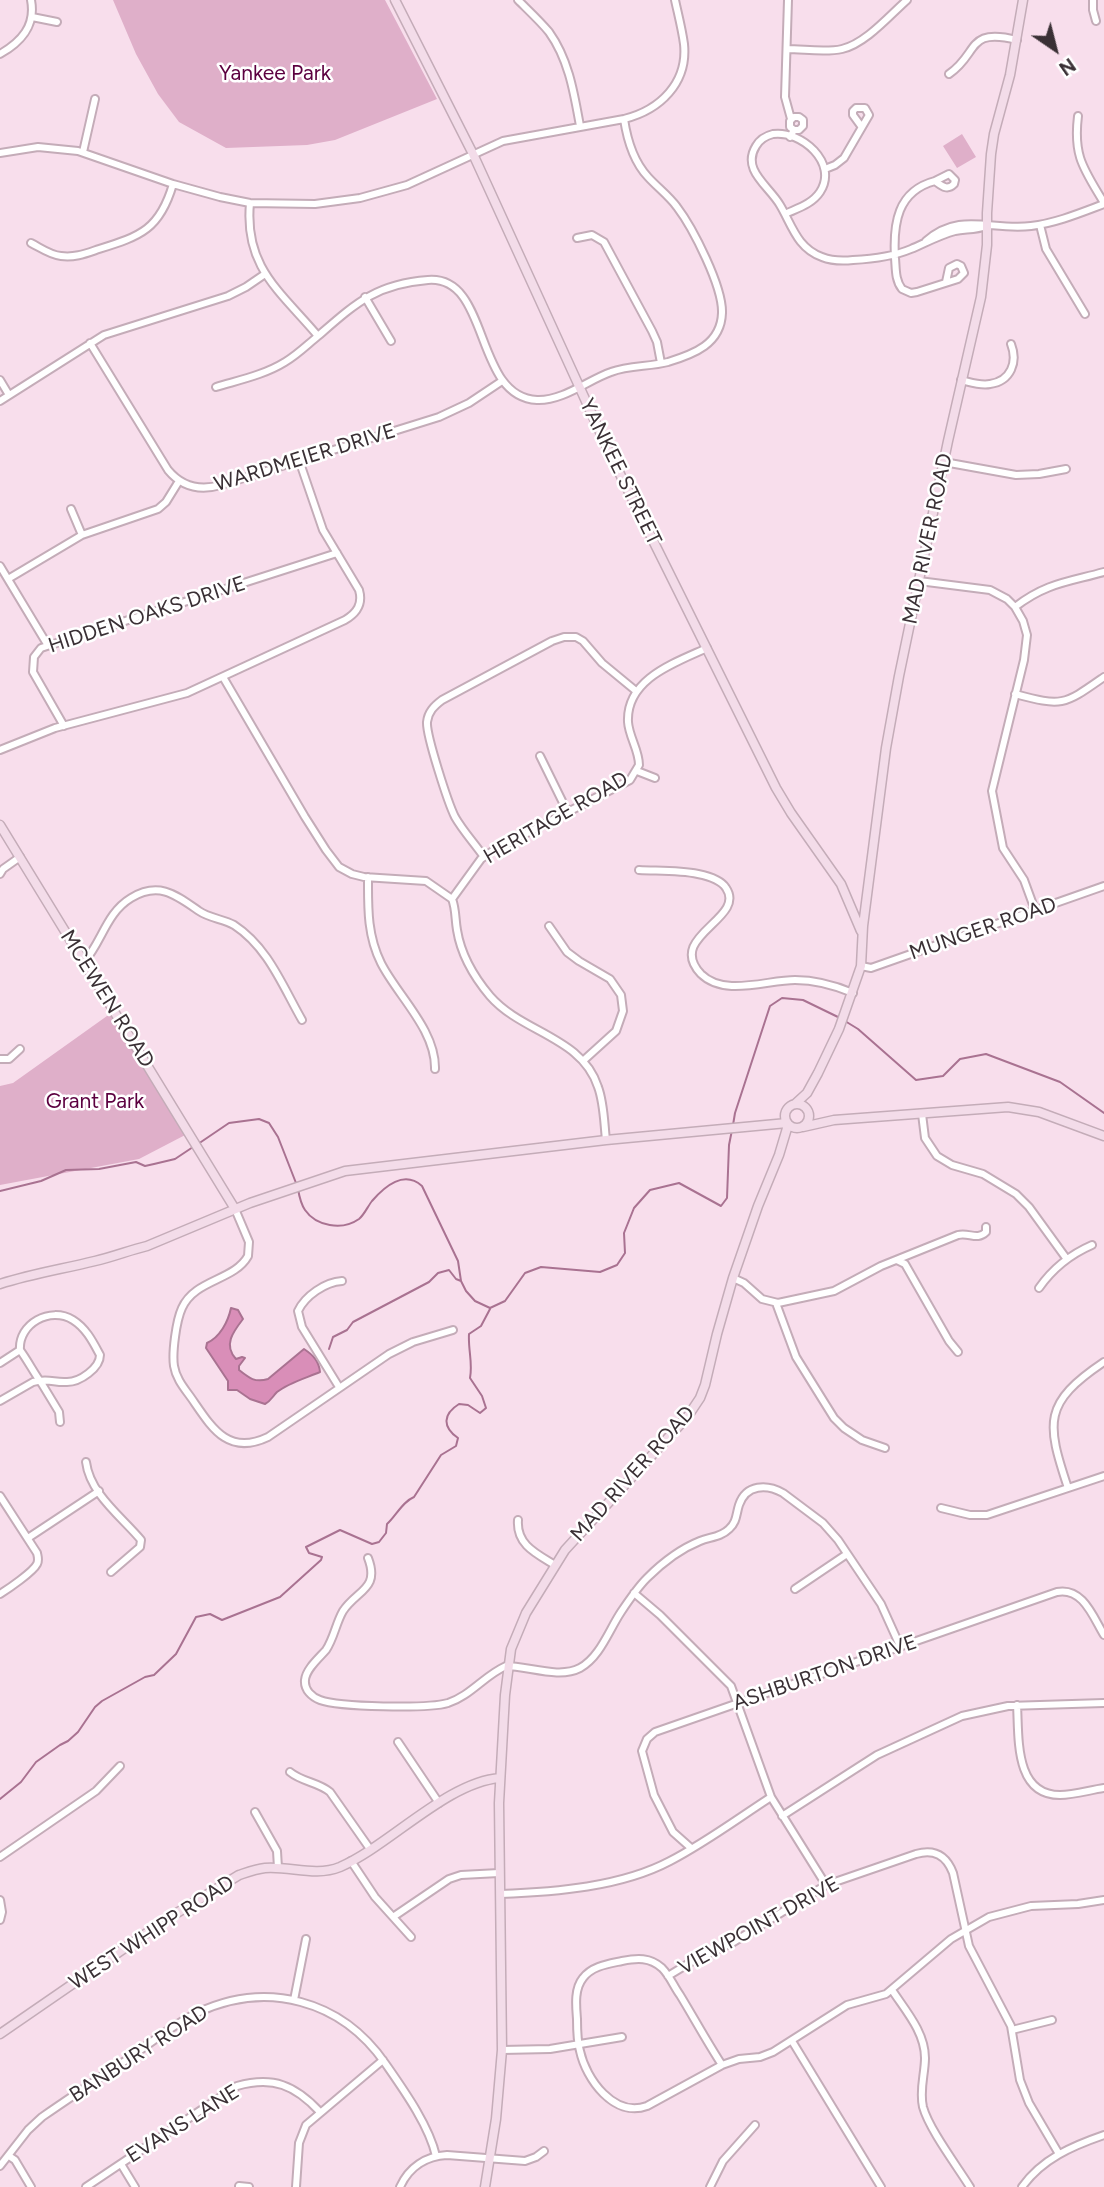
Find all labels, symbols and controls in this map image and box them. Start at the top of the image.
north arrow [1020,14,1090,84]
text: N [1055,53,1080,80]
park label: Yankee Park [219,61,331,87]
street label: YANKEE STREET [574,395,666,549]
street label: WARDMEIER DRIVE [211,418,399,498]
street label: MAD RIVER ROAD [898,451,958,627]
street label: HIDDEN OAKS DRIVE [45,571,249,659]
street label: HERITAGE ROAD [479,766,633,870]
street label: MUNGER ROAD [906,892,1060,966]
street label: MCEWEN ROAD [55,926,159,1072]
park label: Grant Park [46,1089,144,1115]
street label: MAD RIVER ROAD [565,1401,701,1547]
street label: ASHBURTON DRIVE [730,1630,920,1716]
street label: WEST WHIPP ROAD [65,1870,239,1996]
street label: VIEWPOINT DRIVE [674,1871,844,1981]
street label: BANBURY ROAD [65,2000,213,2108]
street label: EVANS LANE [122,2079,244,2169]

